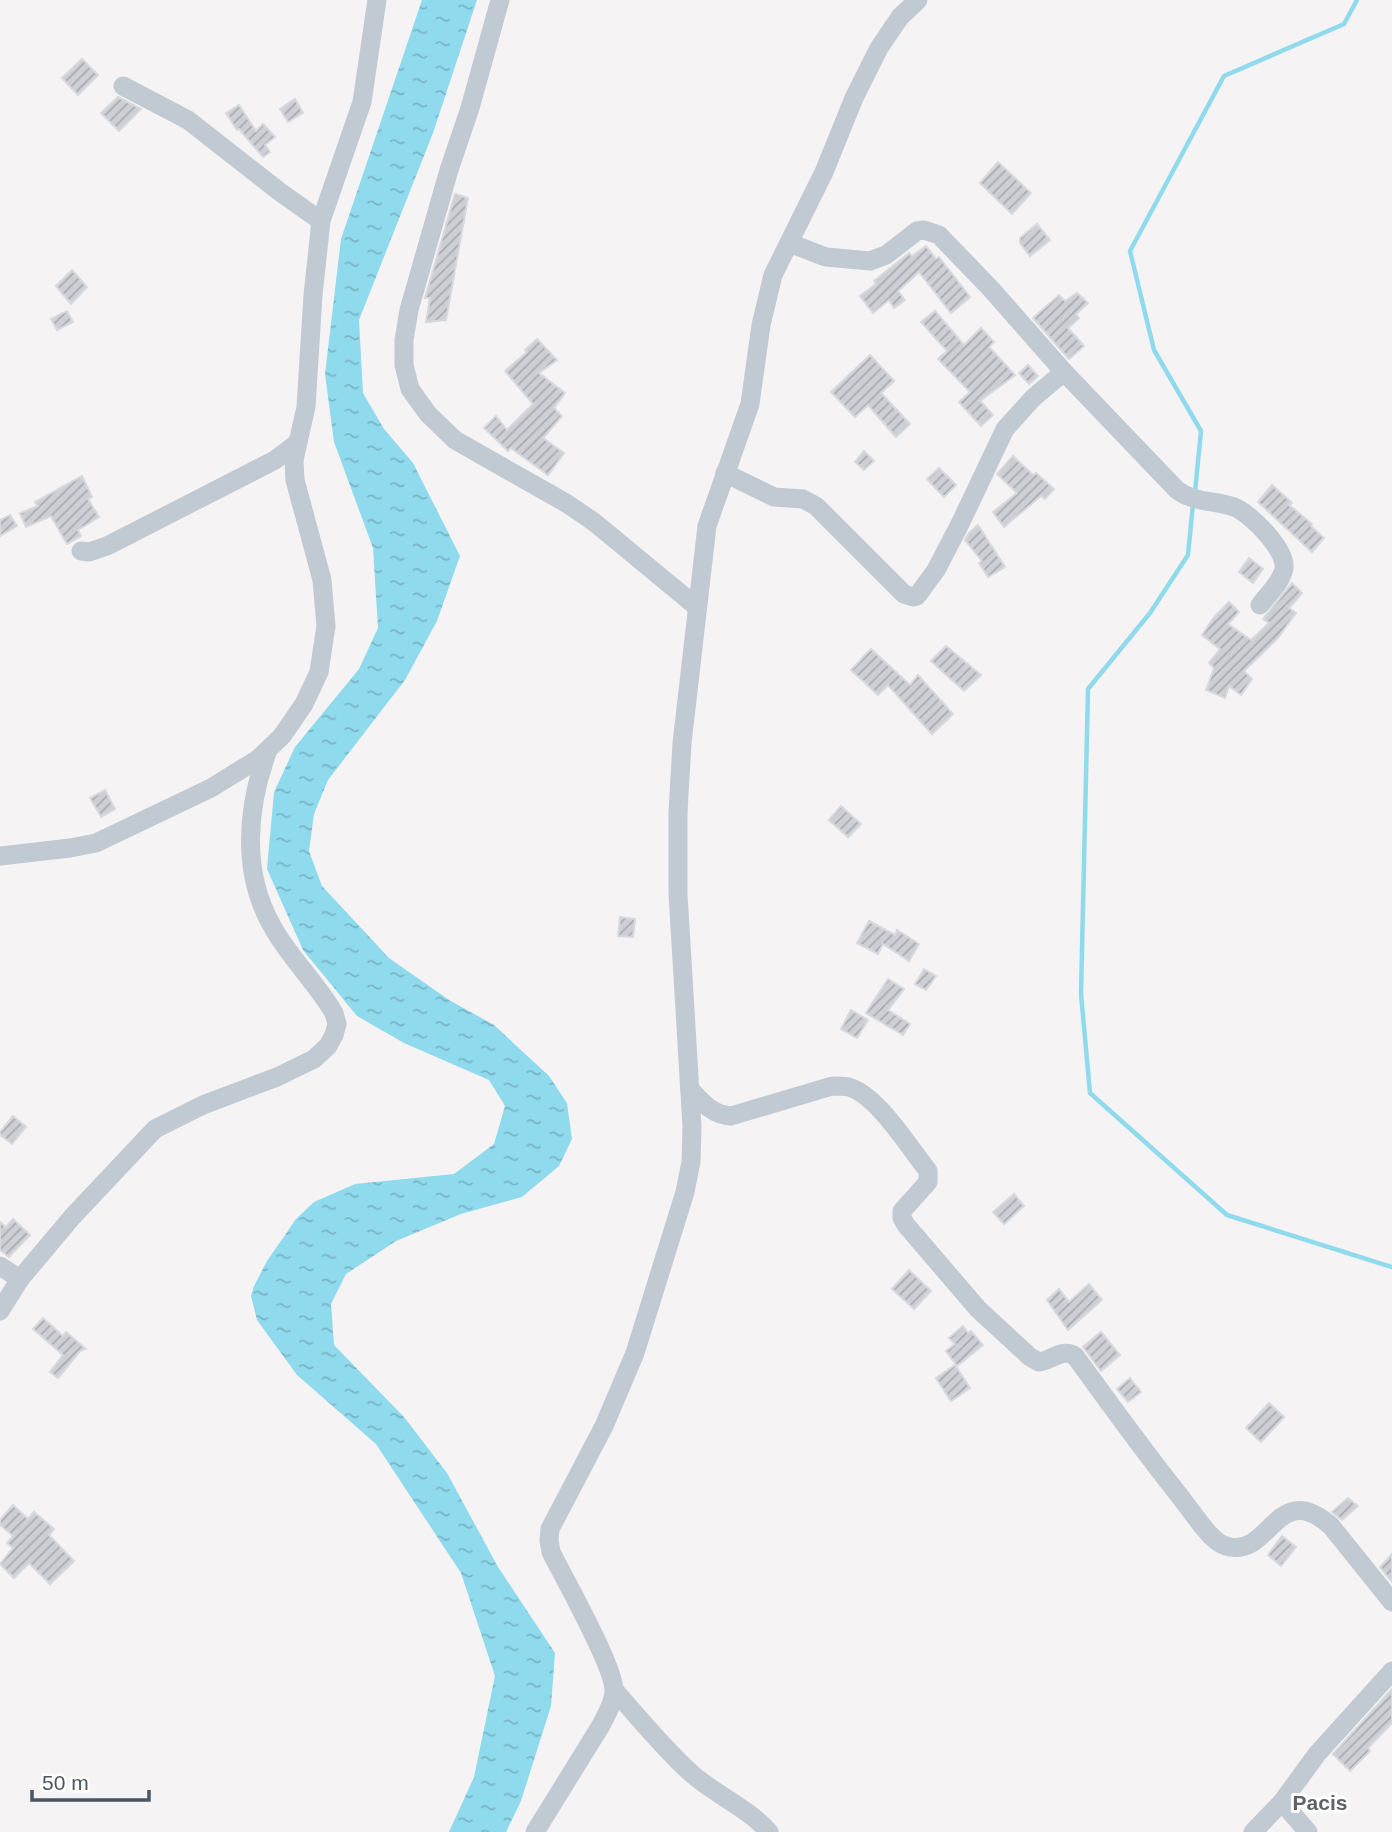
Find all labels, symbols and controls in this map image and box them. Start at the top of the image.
scale bar [32,1758,149,1802]
text: 50 m [42,1771,89,1794]
district label: Pacis [1293,1791,1347,1814]

